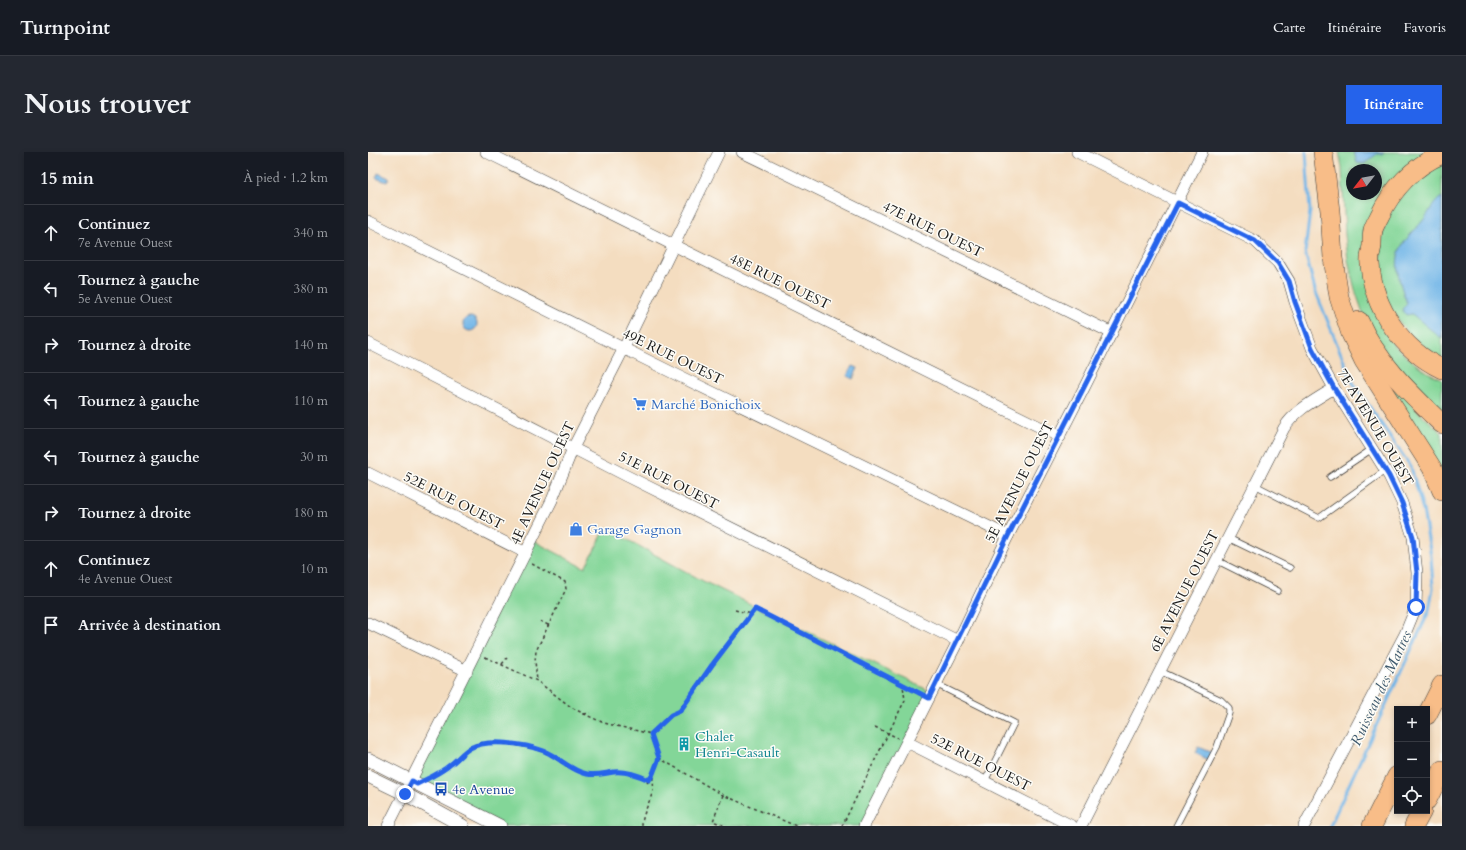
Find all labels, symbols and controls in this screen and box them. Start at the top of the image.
text: Turnpoint [20,15,110,41]
text: Carte [1273,18,1306,37]
text: Itinéraire [1328,18,1382,37]
text: Favoris [1404,18,1446,37]
text: Nous trouver [24,85,191,123]
button: Itinéraire [1346,85,1442,124]
north arrow [1346,164,1382,200]
text: 15 min [40,167,94,190]
text: À pied · 1.2 km [244,169,328,187]
street label: 47E RUE OUEST [879,197,986,262]
text: Continuez [78,214,150,234]
icon: ahead [40,222,62,244]
text: 340 m [294,224,328,242]
text: 7e Avenue Ouest [78,234,172,252]
street label: 48E RUE OUEST [726,249,833,314]
text: Tournez à gauche [78,270,200,290]
icon: left [40,278,62,300]
text: 380 m [294,280,328,298]
text: 5e Avenue Ouest [78,290,172,308]
street label: 49E RUE OUEST [619,324,726,389]
icon: right [40,334,62,356]
text: Tournez à droite [78,335,191,355]
text: 140 m [294,336,328,354]
street label: 7E AVENUE OUEST [1333,365,1418,489]
icon: left [40,390,62,412]
text: Tournez à gauche [78,391,200,411]
text: 110 m [294,392,328,410]
place label: Marché Bonichoix [651,395,761,414]
supermarket icon: Marché Bonichoix [632,396,648,412]
street label: 5E AVENUE OUEST [981,418,1058,546]
street label: 4E AVENUE OUEST [506,419,579,548]
icon: left [40,446,62,468]
text: Tournez à gauche [78,447,200,467]
street label: 51E RUE OUEST [616,447,722,514]
text: 30 m [300,448,328,466]
street label: 52E RUE OUEST [401,467,507,534]
icon: right [40,502,62,524]
text: Tournez à droite [78,503,191,523]
text: 180 m [294,504,328,522]
place label: Garage Gagnon [587,520,682,539]
shop icon: Garage Gagnon [568,521,584,537]
street label: 6E AVENUE OUEST [1146,527,1223,655]
text: Continuez [78,550,150,570]
icon: ahead [40,558,62,580]
text: 10 m [300,560,328,578]
text: 4e Avenue Ouest [78,570,172,588]
route start [1407,598,1425,616]
icon: arrive [40,614,62,636]
text: Arrivée à destination [78,615,221,635]
water label: Ruisseau des Martres [1346,627,1416,749]
map controls [1394,706,1430,814]
button: + [1394,706,1430,742]
place label: Chalet Henri-Casault [695,727,780,762]
street label: 52E RUE OUEST [928,729,1034,796]
building icon: Chalet Henri-Casault [676,736,692,752]
button: − [1394,742,1430,778]
button: locate [1394,778,1430,814]
place label: 4e Avenue [452,780,515,799]
bus stop icon: 4e Avenue [433,781,449,797]
route end [396,785,414,803]

